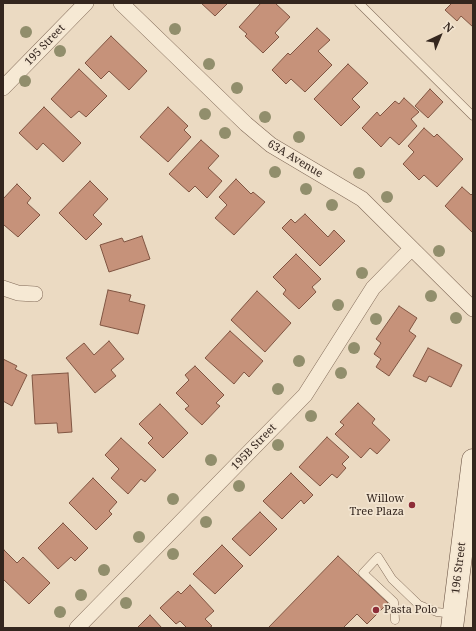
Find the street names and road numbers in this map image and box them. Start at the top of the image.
street label: 195 Street [22,22,68,68]
street label: 63A Avenue [265,137,325,181]
street label: 195B Street [229,421,279,473]
street label: 196 Street [449,541,469,595]

